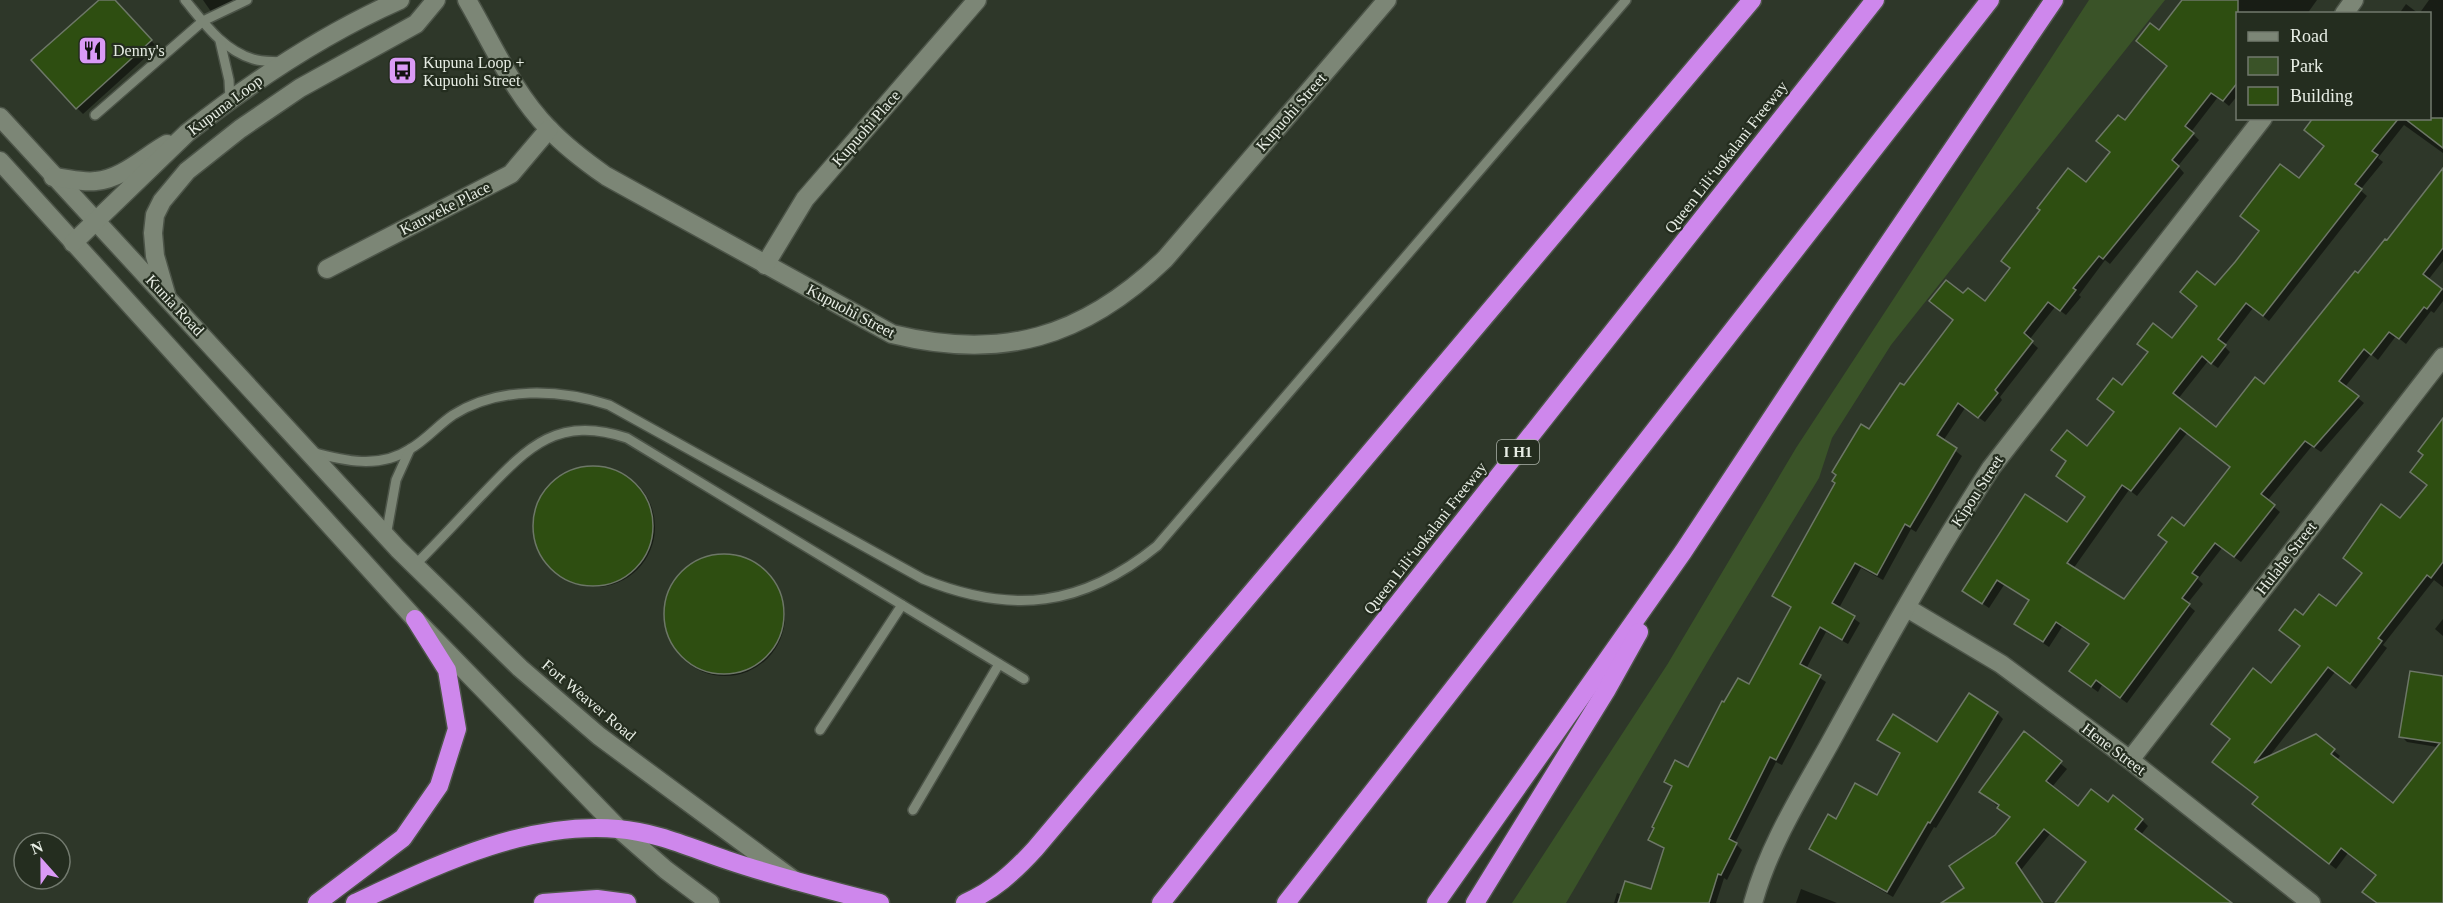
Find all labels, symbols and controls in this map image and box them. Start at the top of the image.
legend [2236,12,2431,120]
text: Road [2290,26,2328,46]
restaurant icon: Denny's [76,34,108,66]
place label: Denny's [113,42,165,60]
place label: Kupuna Loop + Kupuohi Street [423,54,524,90]
bus stop icon: Kupuna Loop + Kupuohi Street [386,55,418,87]
text: Park [2290,56,2323,76]
street label: Kupuohi Street [1253,69,1330,155]
street label: Kupuna Loop [185,72,266,139]
street label: Queen Liliʻuokalani Freeway [1661,78,1791,237]
text: Building [2290,86,2353,106]
street label: Kupuohi Place [829,87,904,170]
street label: Kauweke Place [397,178,493,238]
street label: Kunia Road [143,271,207,339]
street label: Kupuohi Street [804,281,898,342]
road number: I H1 [1497,440,1539,464]
street label: Kipou Street [1948,452,2007,530]
street label: Queen Liliʻuokalani Freeway [1360,459,1490,618]
street label: Hulahe Street [2252,518,2320,598]
street label: Fort Weaver Road [539,656,639,744]
street label: Hene Street [2079,720,2150,779]
north arrow [12,831,72,891]
text: N [28,837,46,857]

